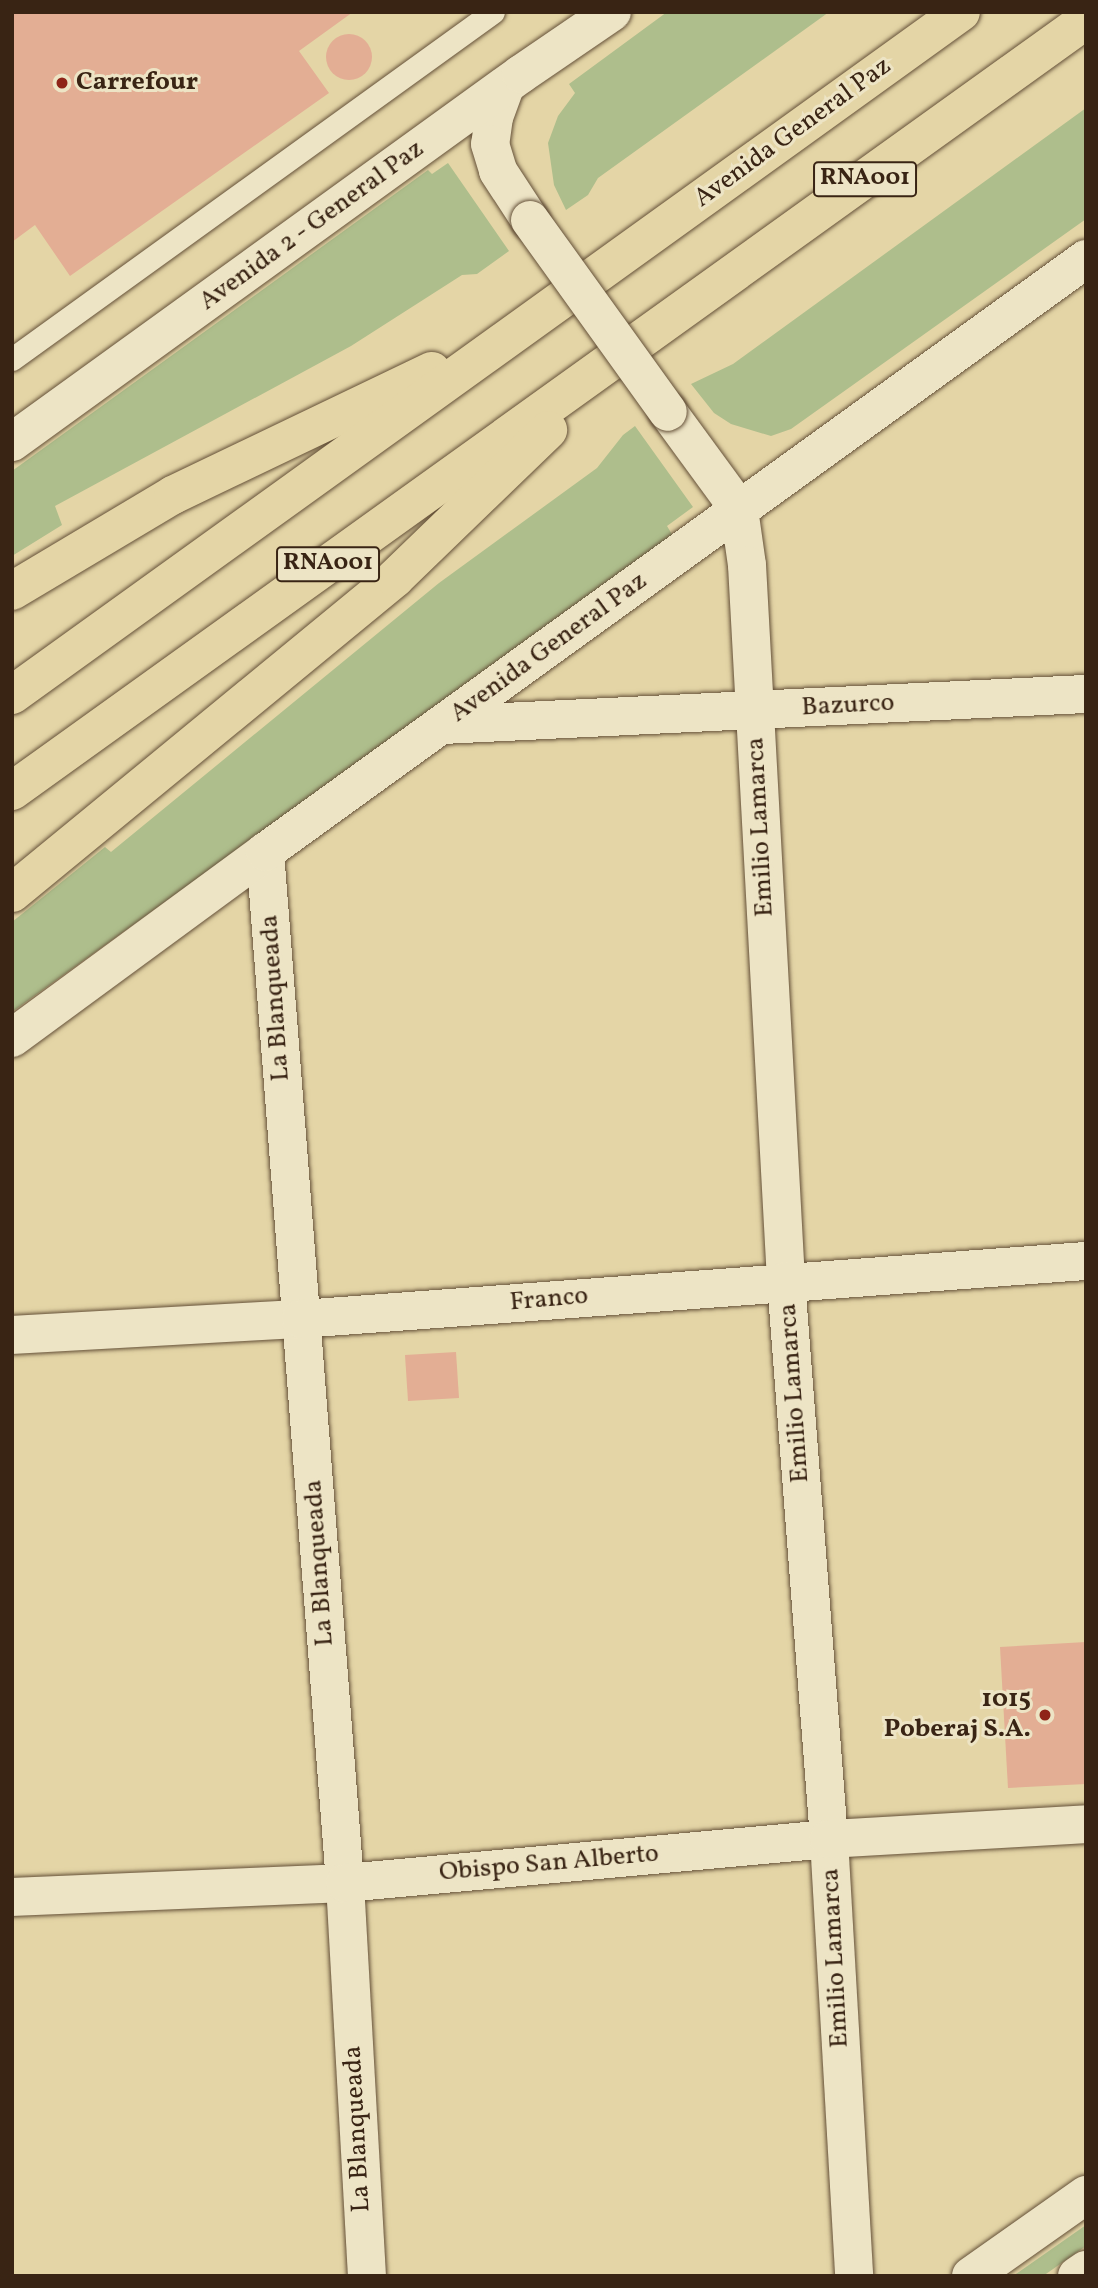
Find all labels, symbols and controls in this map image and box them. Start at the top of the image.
street label: Avenida General Paz [688,51,898,215]
place label: Carrefour [76,67,198,99]
marker: Carrefour [54,75,70,91]
street label: Avenida 2 - General Paz [193,134,431,318]
road number: RNA001 [812,159,917,200]
road number: RNA001 [276,544,380,584]
street label: Avenida General Paz [444,566,654,730]
street label: Bazurco [801,688,895,724]
street label: Emilio Lamarca [741,736,781,918]
street label: La Blanqueada [255,914,297,1082]
street label: Franco [508,1281,590,1319]
street label: Emilio Lamarca [773,1302,817,1484]
street label: La Blanqueada [299,1479,341,1647]
place label: 1015 Poberaj S.A. [884,1684,1031,1746]
marker: 1015 Poberaj S.A. [1037,1707,1053,1723]
street label: Obispo San Alberto [438,1839,660,1889]
street label: Emilio Lamarca [816,1867,856,2049]
street label: La Blanqueada [338,2045,378,2213]

